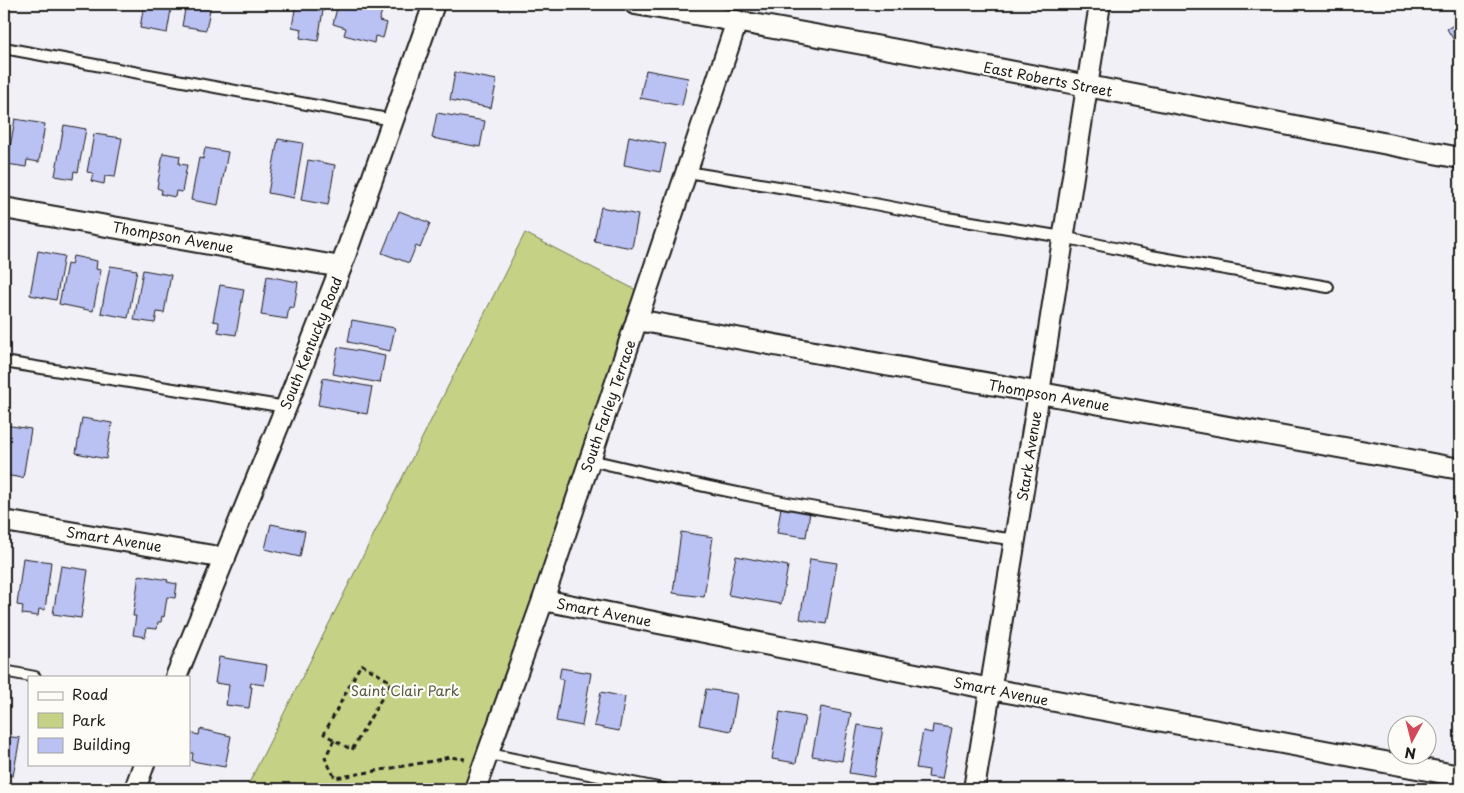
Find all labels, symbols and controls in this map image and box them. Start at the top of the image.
street label: East Roberts Street [982,56,1114,102]
street label: Thompson Avenue [111,216,236,258]
street label: South Kentucky Road [275,273,347,413]
street label: South Farley Terrace [575,337,641,475]
street label: Thompson Avenue [987,374,1112,416]
street label: Stark Avenue [1012,409,1047,503]
street label: Smart Avenue [65,521,164,557]
street label: Smart Avenue [555,593,654,632]
street label: Smart Avenue [952,672,1051,711]
legend [28,676,190,766]
park label: Saint Clair Park [351,680,460,701]
text: Road [72,682,108,705]
text: Park [72,708,106,731]
north arrow [1386,716,1436,766]
text: Building [72,732,131,755]
text: N [1404,742,1417,764]

